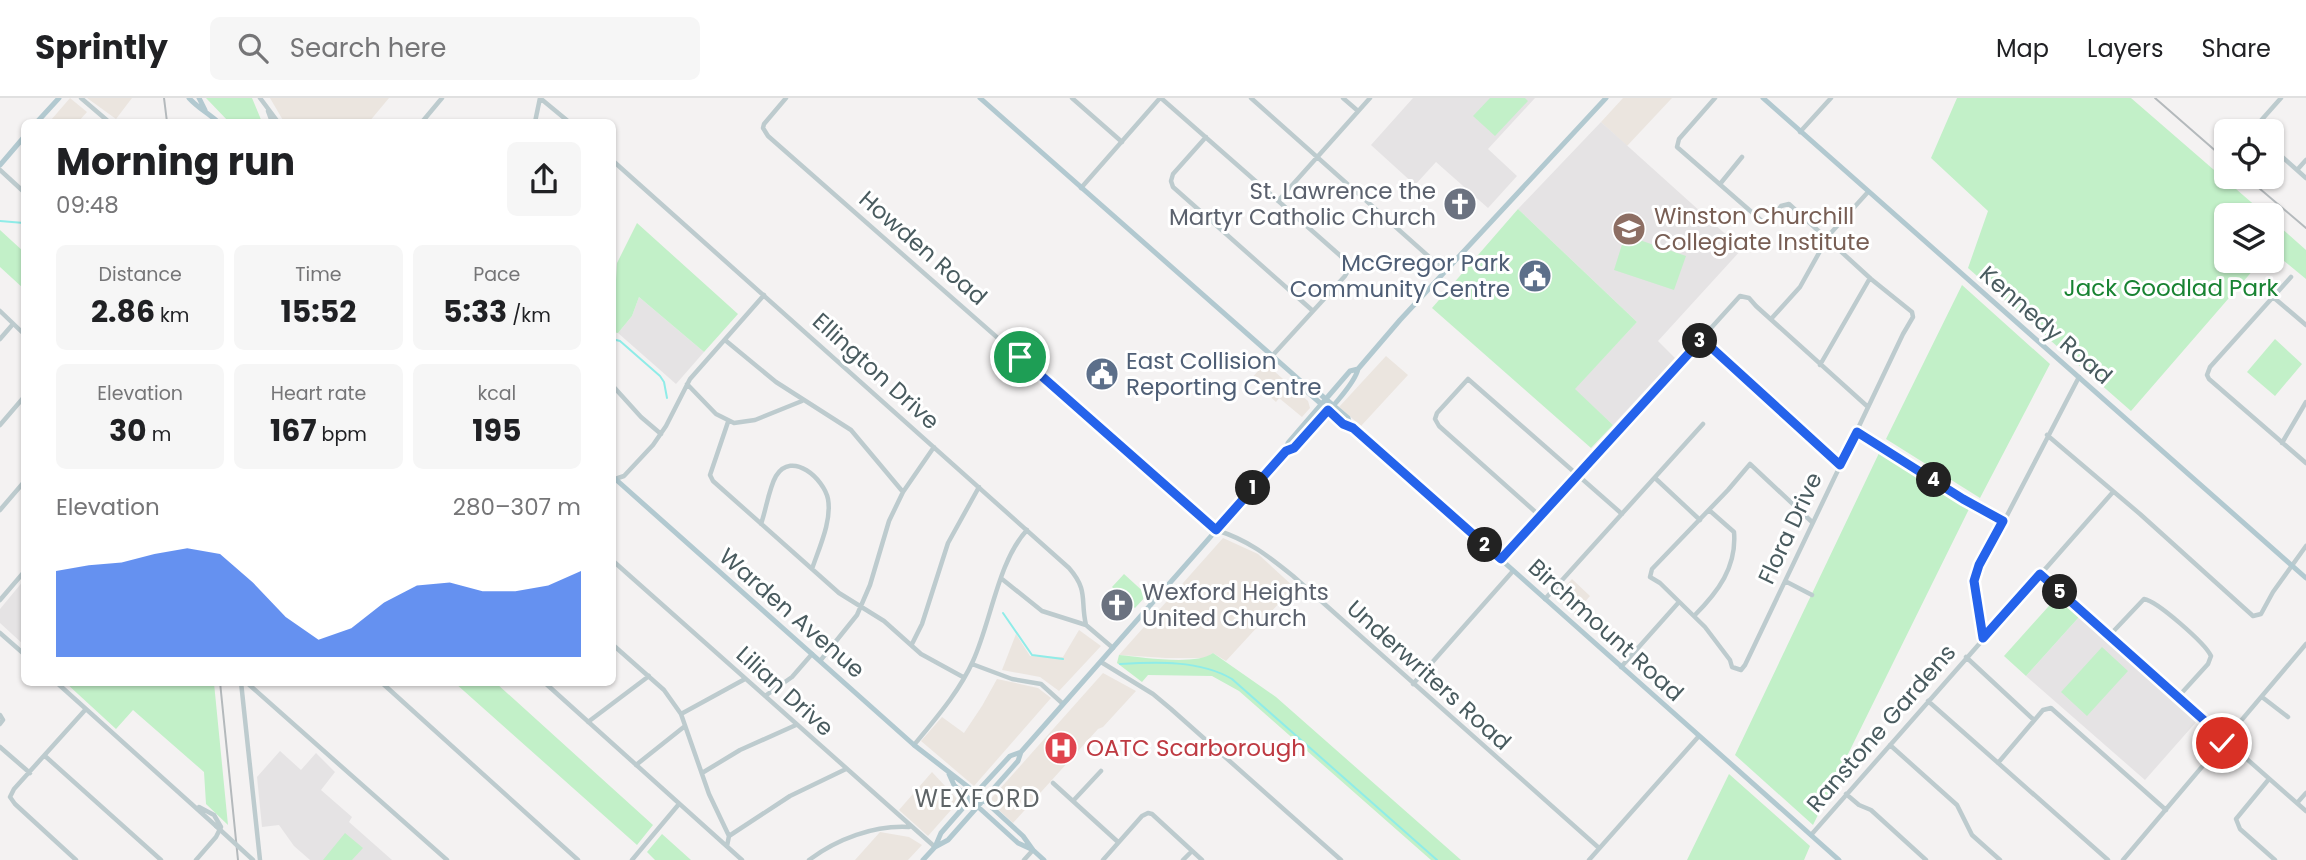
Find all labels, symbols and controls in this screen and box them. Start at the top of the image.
search box [210,17,700,80]
text: Sprintly [35,24,168,71]
icon: search [234,29,272,67]
text: Search here [290,30,446,66]
text: Map [1996,32,2049,65]
text: Layers [2087,32,2163,65]
text: Share [2201,32,2271,65]
map controls [2214,119,2284,273]
button: locate [2214,119,2284,189]
text: Morning run [56,135,295,188]
button: share [507,142,581,216]
place label: St. Lawrence the Martyr Catholic Church [1169,175,1436,233]
street label: Howden Road [852,183,994,313]
church icon: St. Lawrence the Martyr Catholic Church [1441,185,1479,223]
text: 09:48 [56,189,119,221]
place label: Winston Churchill Collegiate Institute [1654,200,1870,258]
button: layers [2214,203,2284,273]
school or university icon: Winston Churchill Collegiate Institute [1610,210,1648,248]
place label: McGregor Park Community Centre [1290,247,1510,305]
public building icon: McGregor Park Community Centre [1516,257,1554,295]
street label: Kennedy Road [1973,258,2119,392]
text: Distance [99,261,182,288]
text: Time [295,261,342,288]
text: Pace [473,261,520,288]
park label: Jack Goodlad Park [2064,272,2279,304]
text: 2.86 [91,290,155,333]
text: 15:52 [281,290,356,333]
text: 5:33 [443,290,507,333]
text: km [155,302,189,329]
text: /km [507,302,551,329]
street label: Ellington Drive [806,305,946,437]
pin: 3 [1682,324,1718,358]
pin [990,327,1050,387]
text: 3 [1694,327,1705,354]
icon: arrive [1001,338,1039,376]
place label: East Collision Reporting Centre [1126,345,1321,403]
public building icon: East Collision Reporting Centre [1083,355,1121,393]
text: Elevation [97,380,183,407]
text: Heart rate [271,380,366,407]
text: kcal [477,380,516,407]
text: 30 [109,409,147,452]
text: 167 [270,409,317,452]
text: 195 [472,409,521,452]
text: m [147,421,171,448]
text: bpm [317,421,367,448]
pin: 4 [1916,462,1952,498]
text: 4 [1927,466,1940,493]
street label: Flora Drive [1750,467,1830,589]
pin: 1 [1236,470,1270,506]
text: 1 [1249,474,1256,501]
text: Elevation [56,491,160,523]
text: 280–307 m [453,491,581,523]
pin: 2 [1468,528,1502,562]
text: 2 [1479,531,1490,558]
street label: Warden Avenue [712,541,872,685]
street label: Birchmount Road [1521,551,1691,709]
pin: 5 [2042,574,2078,610]
place label: Wexford Heights United Church [1142,576,1329,634]
text: 5 [2053,578,2066,605]
church icon: Wexford Heights United Church [1098,586,1136,624]
street label: Underwriters Road [1340,593,1518,757]
street label: Ranstone Gardens [1799,637,1963,819]
street label: Lilian Drive [729,639,841,743]
pin [2192,713,2252,773]
icon: check [2203,724,2241,762]
hospital icon: OATC Scarborough [1042,729,1080,767]
place label: OATC Scarborough [1086,732,1306,764]
district label: WEXFORD [914,782,1042,815]

